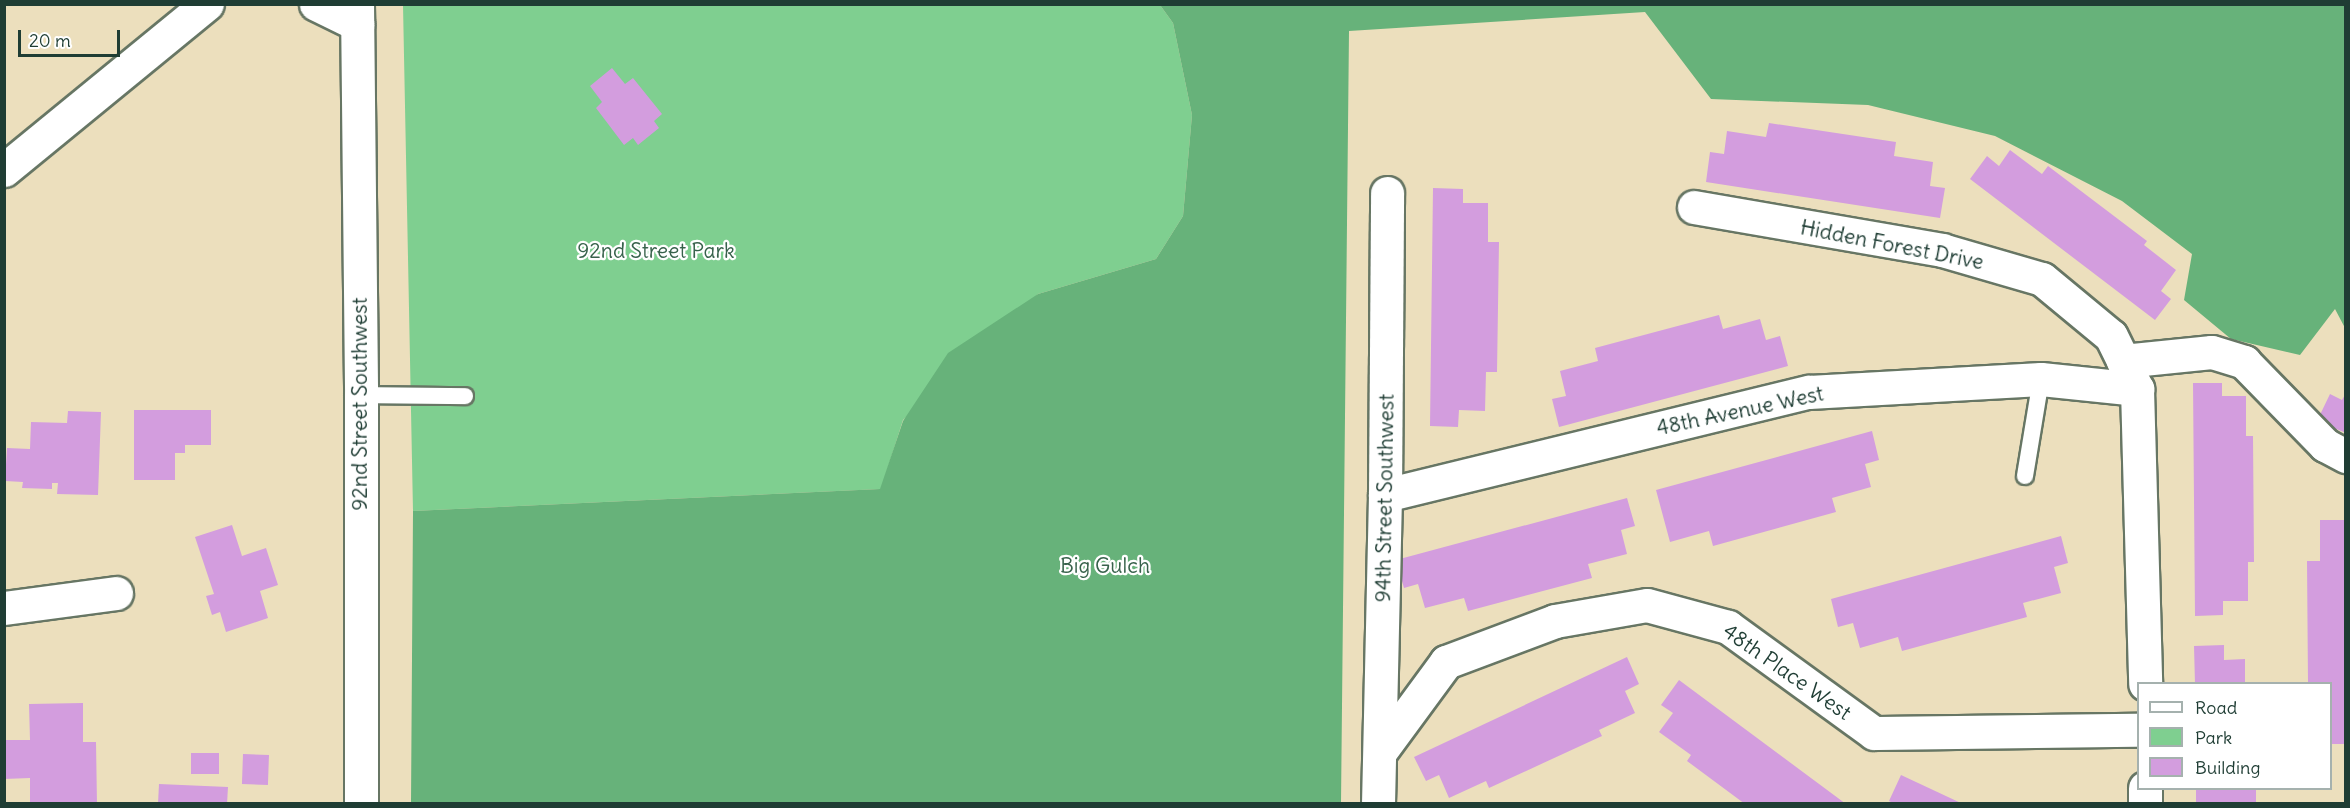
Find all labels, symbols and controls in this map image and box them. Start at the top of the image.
scale bar [21,18,123,56]
text: 20 m [29,29,71,52]
street label: Hidden Forest Drive [1798,215,1986,275]
park label: 92nd Street Park [577,238,735,264]
street label: 92nd Street Southwest [347,297,373,511]
street label: 48th Avenue West [1654,381,1826,441]
street label: 94th Street Southwest [1371,393,1399,603]
park label: Big Gulch [1060,553,1150,579]
street label: 48th Place West [1718,619,1856,725]
legend [2137,682,2332,790]
text: Road [2195,696,2237,719]
text: Park [2195,726,2232,749]
text: Building [2195,756,2260,779]

